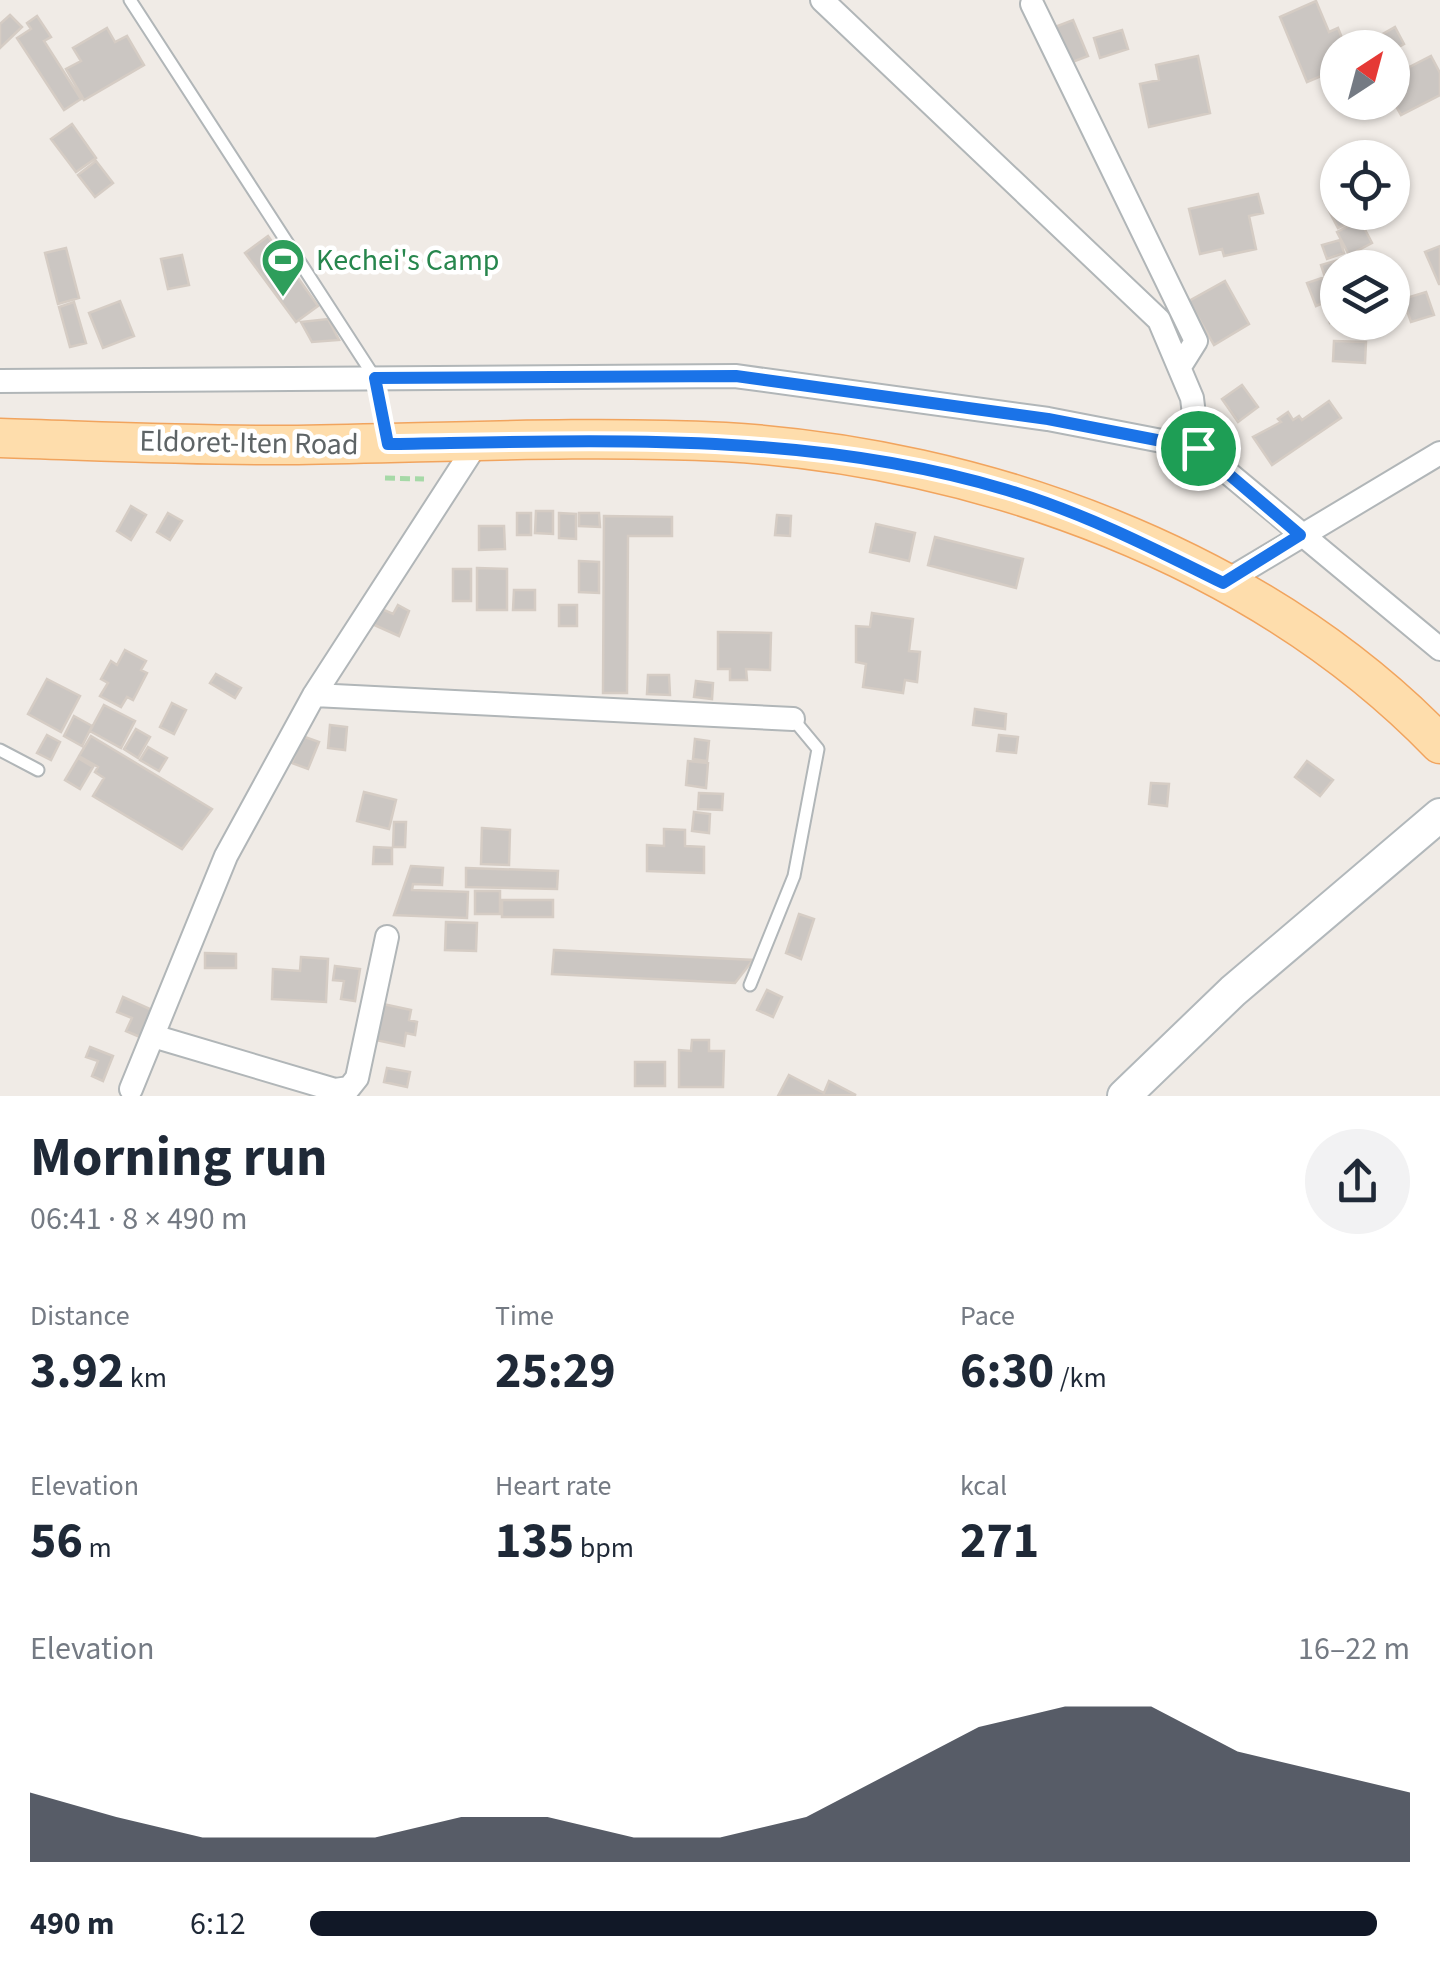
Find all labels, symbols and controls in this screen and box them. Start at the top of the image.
north arrow [1320,30,1410,120]
map controls [1320,30,1410,340]
button: locate [1320,140,1410,230]
sports icon: Kechei's Camp [260,237,306,298]
place label: Kechei's Camp [316,239,500,282]
button: layers [1320,250,1410,340]
pin [1156,406,1241,491]
street label: Eldoret-Iten Road [139,420,359,466]
icon: arrive [1171,421,1226,476]
text: Morning run [30,1119,327,1197]
button: share [1305,1129,1410,1234]
text: 06:41 · 8 × 490 m [30,1196,248,1242]
text: Distance [30,1296,130,1336]
text: Time [495,1296,554,1336]
text: Pace [960,1296,1015,1336]
text: 3.92 [30,1336,124,1407]
text: 25:29 [495,1336,616,1407]
text: 6:30 [960,1336,1054,1407]
text: km [124,1358,167,1398]
text: /km [1054,1358,1107,1398]
text: Elevation [30,1466,139,1506]
text: Heart rate [495,1466,611,1506]
text: kcal [960,1466,1007,1506]
text: 56 [30,1506,83,1577]
text: 135 [495,1506,574,1577]
text: 271 [960,1506,1039,1577]
text: m [83,1528,112,1568]
text: bpm [574,1528,634,1568]
text: Elevation [30,1626,155,1672]
text: 16–22 m [1298,1626,1410,1672]
text: 490 m [30,1901,115,1947]
text: 6:12 [190,1901,246,1947]

